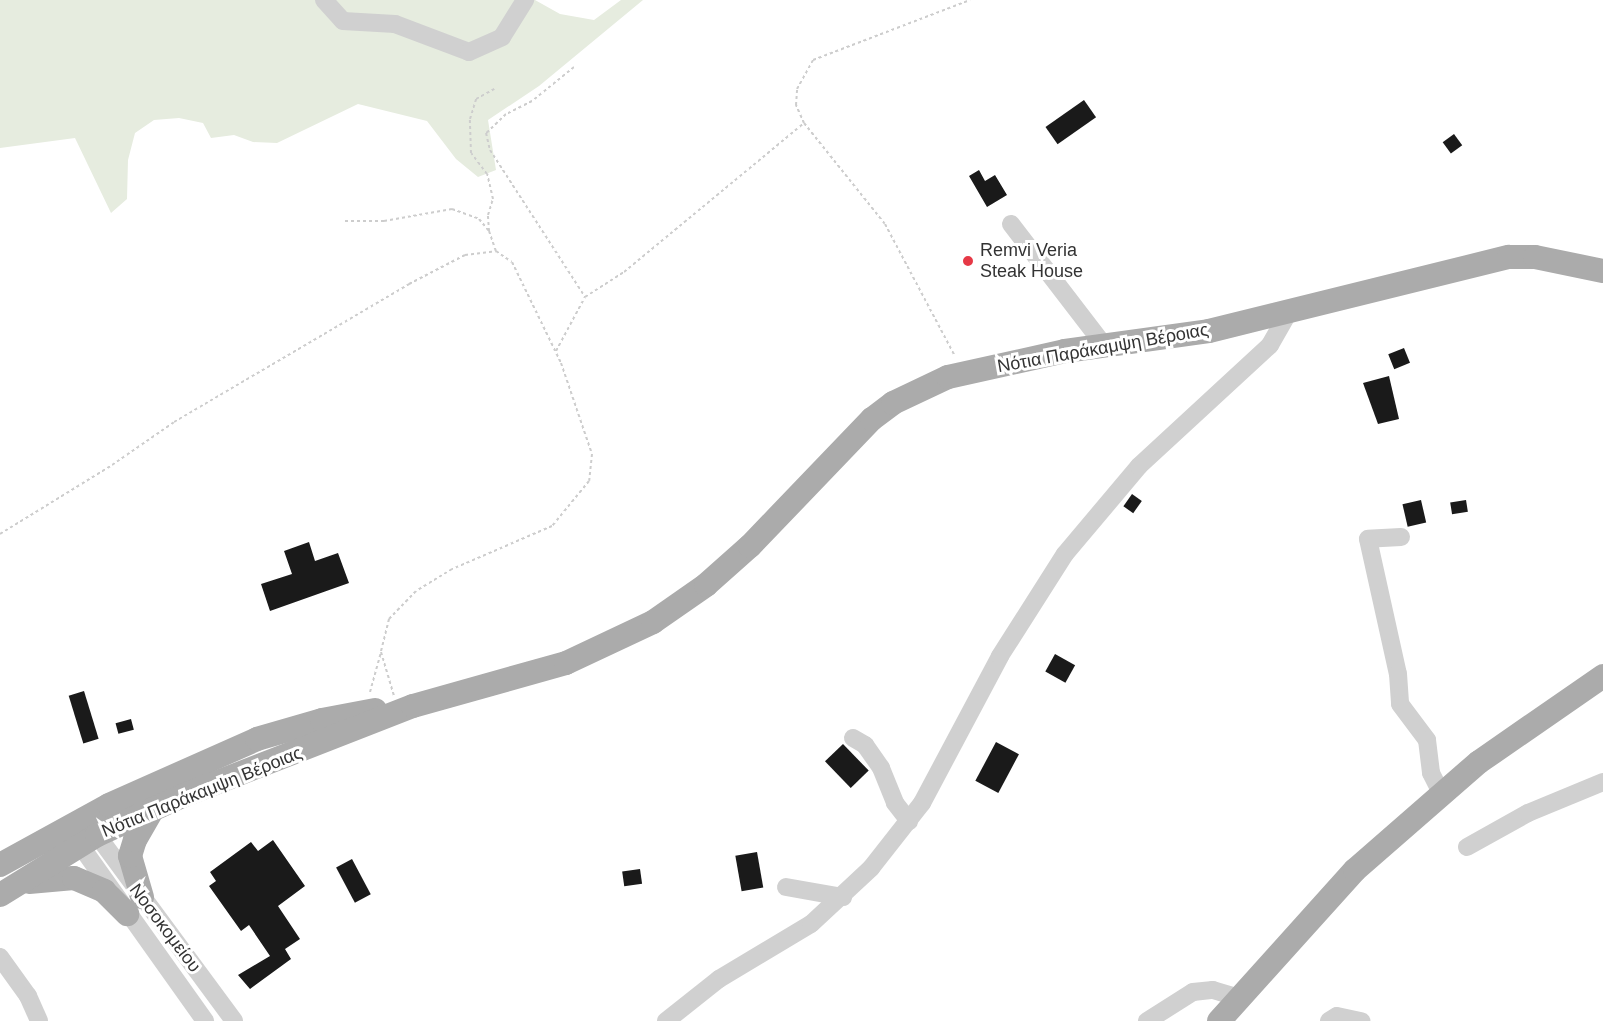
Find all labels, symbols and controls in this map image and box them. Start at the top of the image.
place label: Remvi Veria Steak House [980,240,1083,282]
marker: Remvi Veria Steak House [961,254,975,268]
street label: Νότια Παράκαμψη Βέροιας [996,319,1210,377]
street label: Νότια Παράκαμψη Βέροιας [99,742,305,842]
street label: Νοσοκομείου [125,880,205,976]

